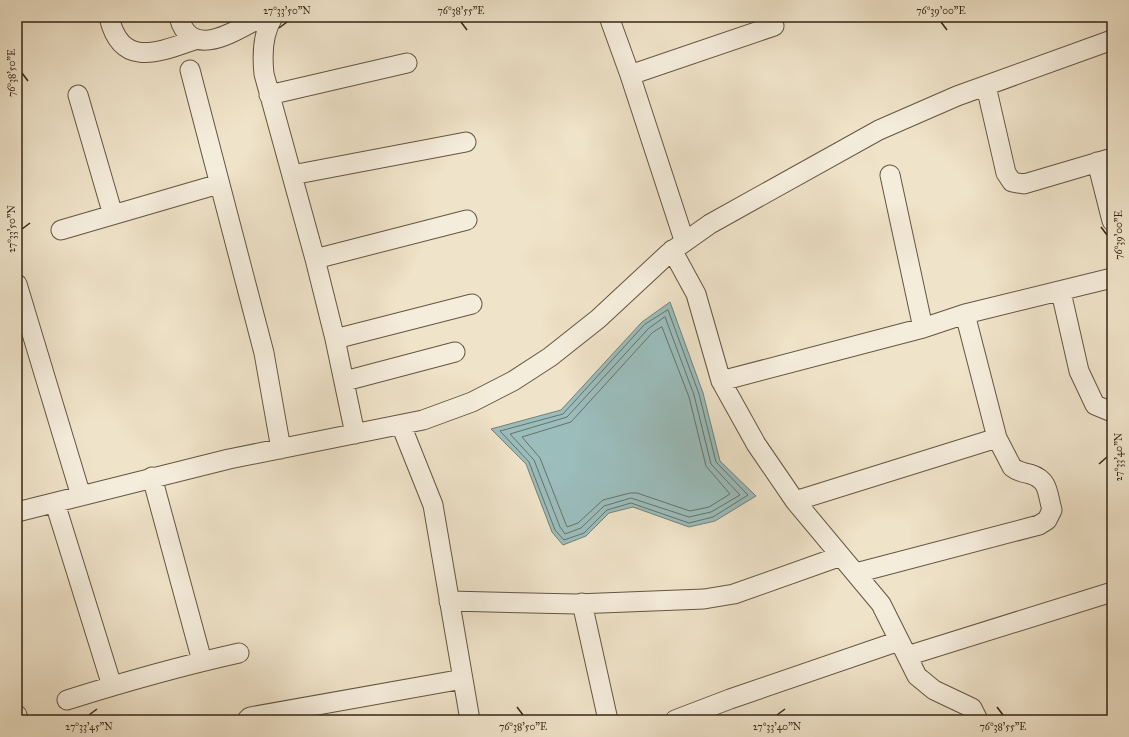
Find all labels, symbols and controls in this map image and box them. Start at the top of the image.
text: 27°33'50"N [263,5,311,17]
text: 76°38'55"E [438,5,484,17]
text: 76°39'00"E [916,5,966,17]
text: 76°38'50"E [6,49,18,97]
text: 27°33'50"N [6,205,18,253]
text: 76°39'00"E [1113,210,1125,260]
text: 27°33'40"N [1113,432,1125,481]
text: 27°33'45"N [65,721,113,733]
text: 76°38'50"E [499,721,547,733]
text: 27°33'40"N [753,721,802,733]
text: 76°38'55"E [980,721,1026,733]

